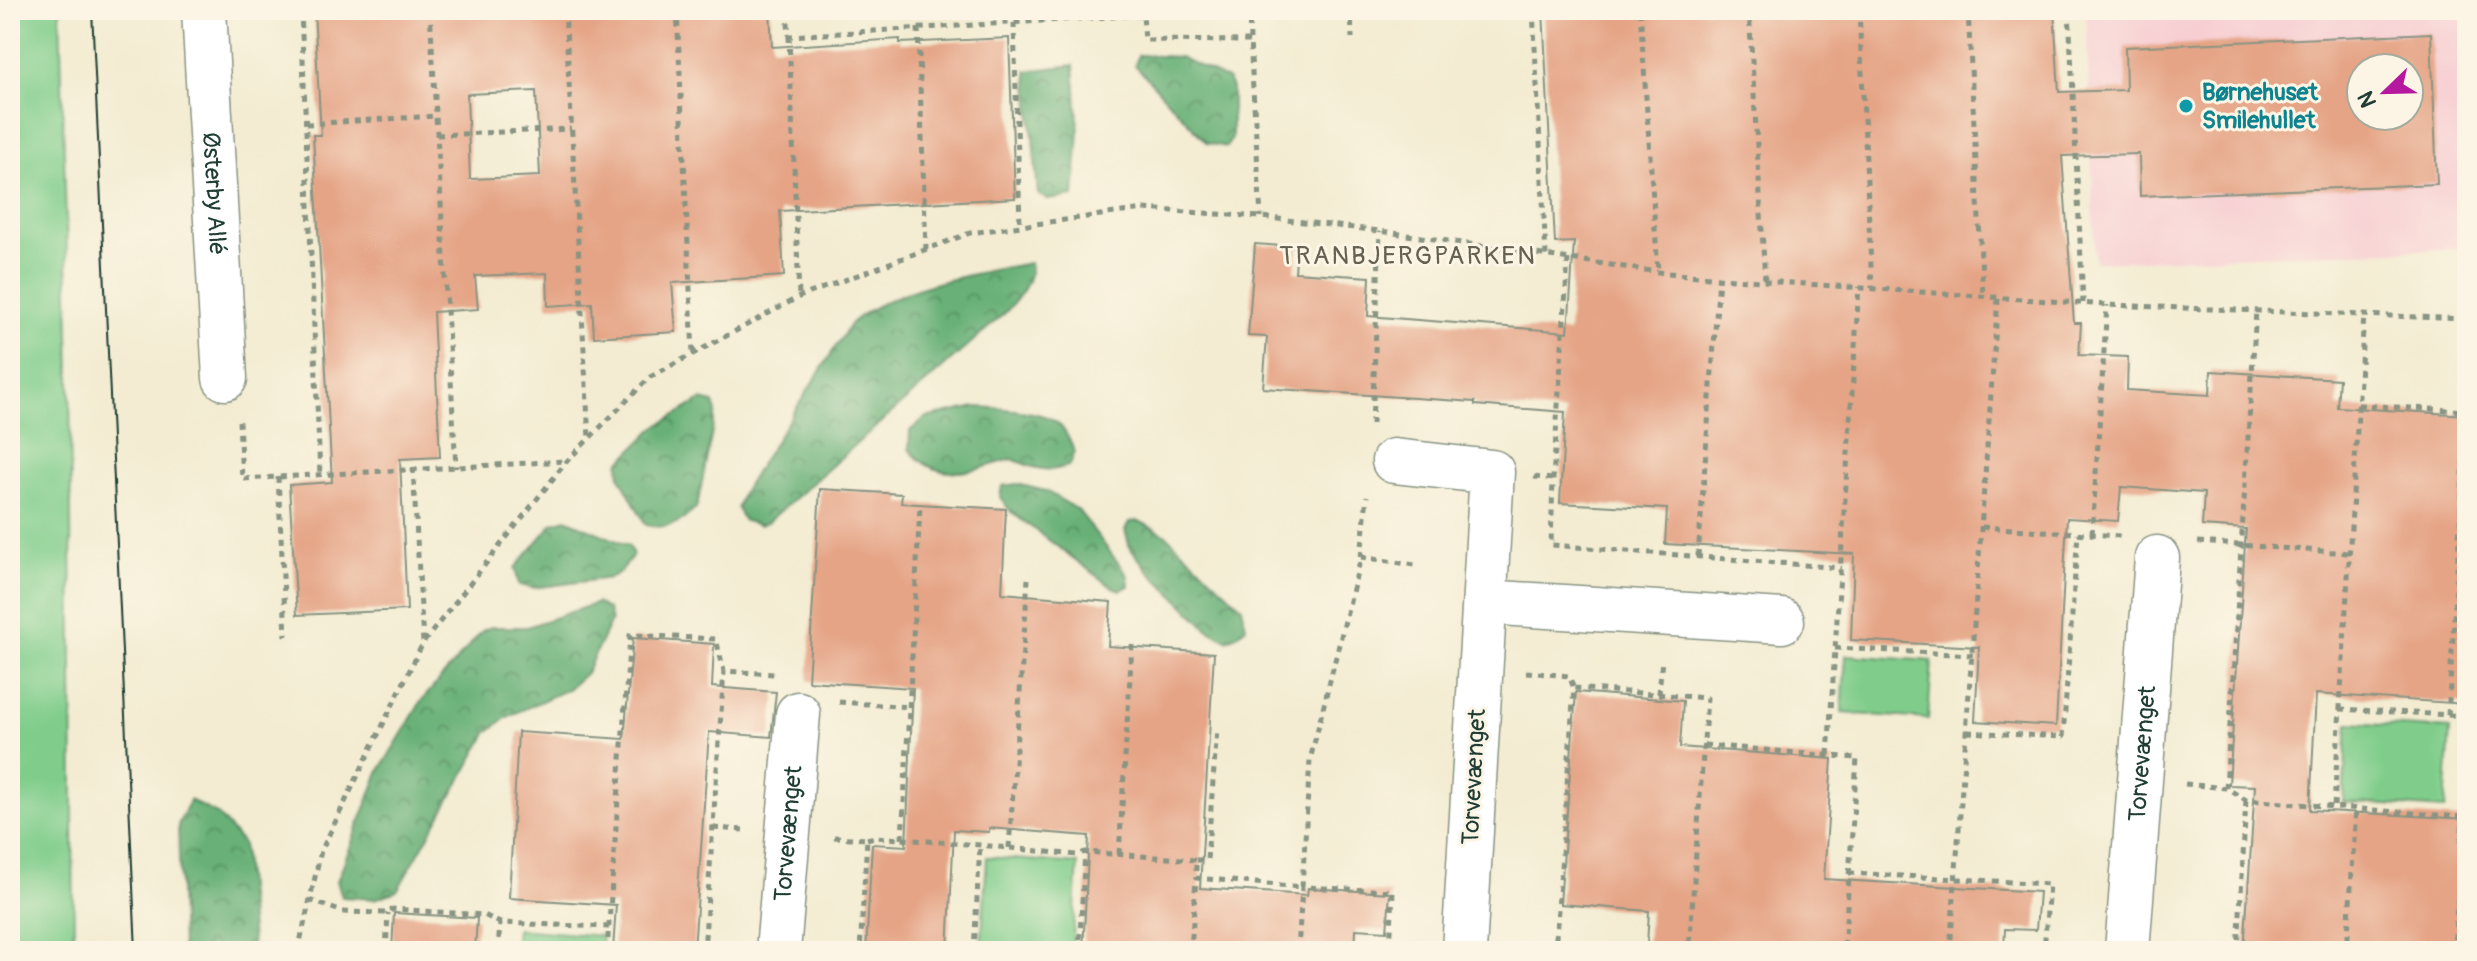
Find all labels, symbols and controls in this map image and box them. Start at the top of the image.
north arrow [2345,52,2425,132]
place label: Børnehuset Smilehullet [2202,78,2319,135]
text: N [2352,87,2383,112]
marker: Børnehuset Smilehullet [2177,97,2195,115]
street label: Østerby Allé [196,131,232,256]
district label: TRANBJERGPARKEN [1279,240,1537,272]
street label: Torvevænget [2122,684,2162,823]
street label: Torvevænget [1456,708,1492,846]
street label: Torvevænget [768,764,808,902]

